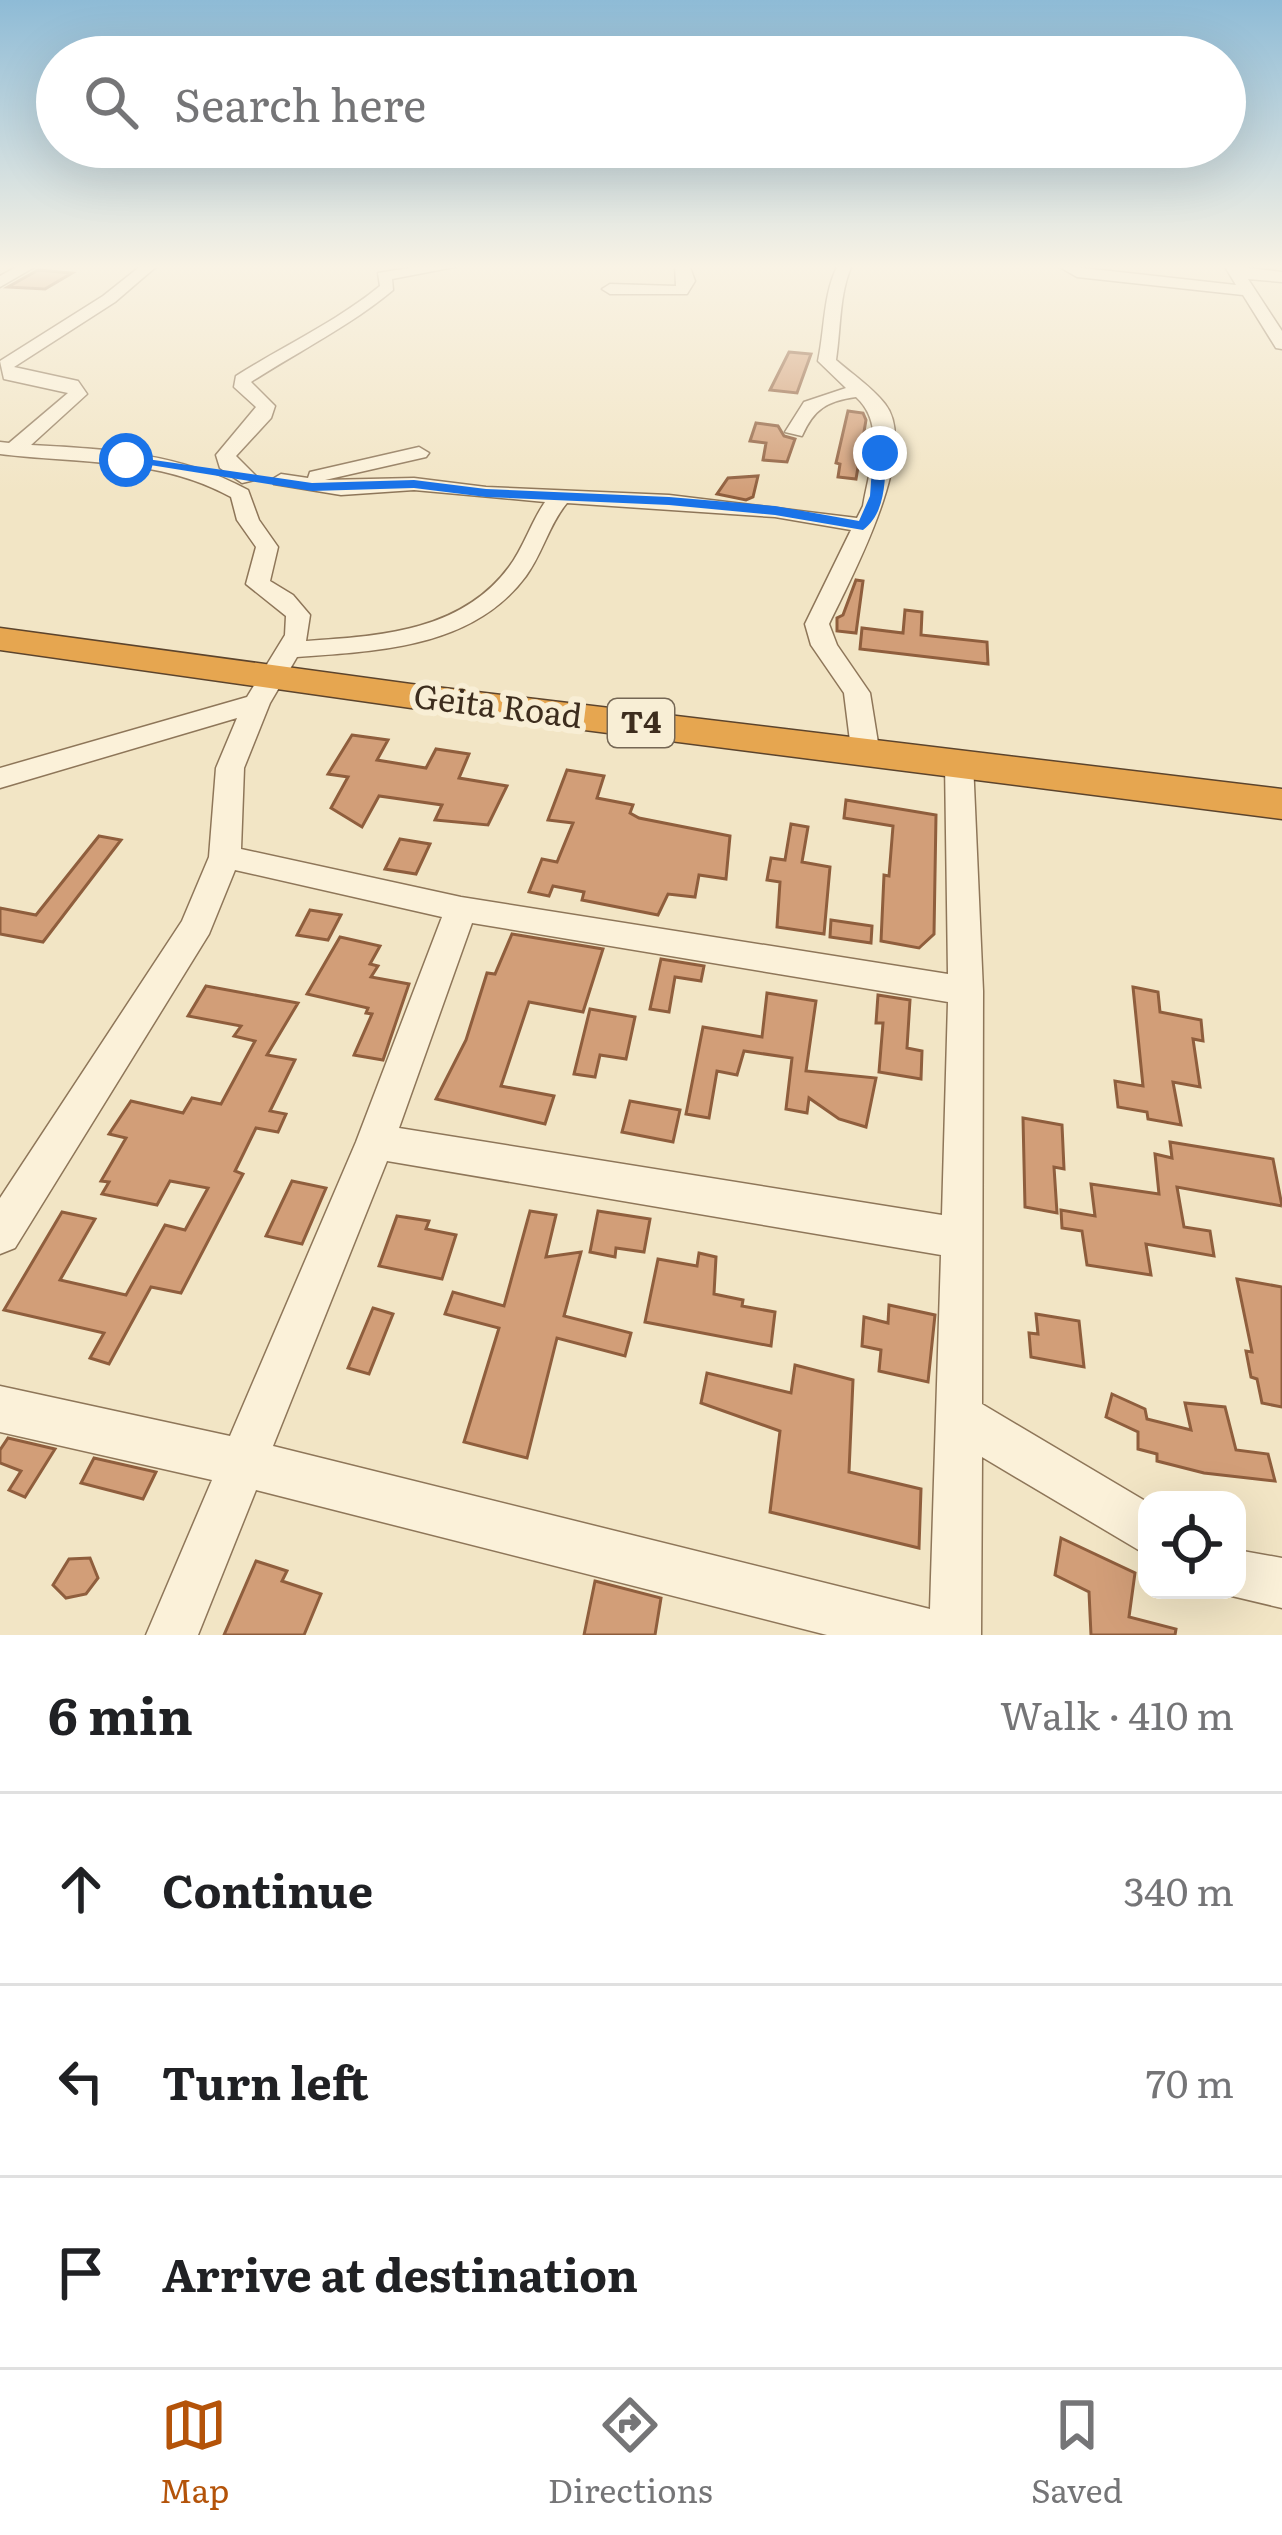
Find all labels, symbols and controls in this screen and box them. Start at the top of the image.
search box [36,36,1246,168]
icon: search [78,69,144,135]
text: Search here [174,69,426,136]
route end [853,426,907,480]
route start [99,433,153,487]
street label: Geita Road [411,669,585,738]
road number: T4 [608,699,674,747]
map controls [1138,1491,1246,1599]
button: locate [1138,1491,1246,1599]
text: 6 min [48,1675,193,1751]
text: Walk · 410 m [1000,1684,1234,1742]
text: Continue [162,1855,373,1922]
icon: ahead [48,1856,114,1922]
text: 340 m [1123,1860,1234,1918]
text: Turn left [162,2047,369,2114]
icon: left [48,2048,114,2114]
text: 70 m [1146,2052,1234,2110]
text: Arrive at destination [162,2239,638,2306]
icon: arrive [48,2240,114,2306]
tab: Map [159,2392,229,2513]
tab: Directions [548,2392,713,2513]
tab: Saved [1031,2392,1123,2513]

